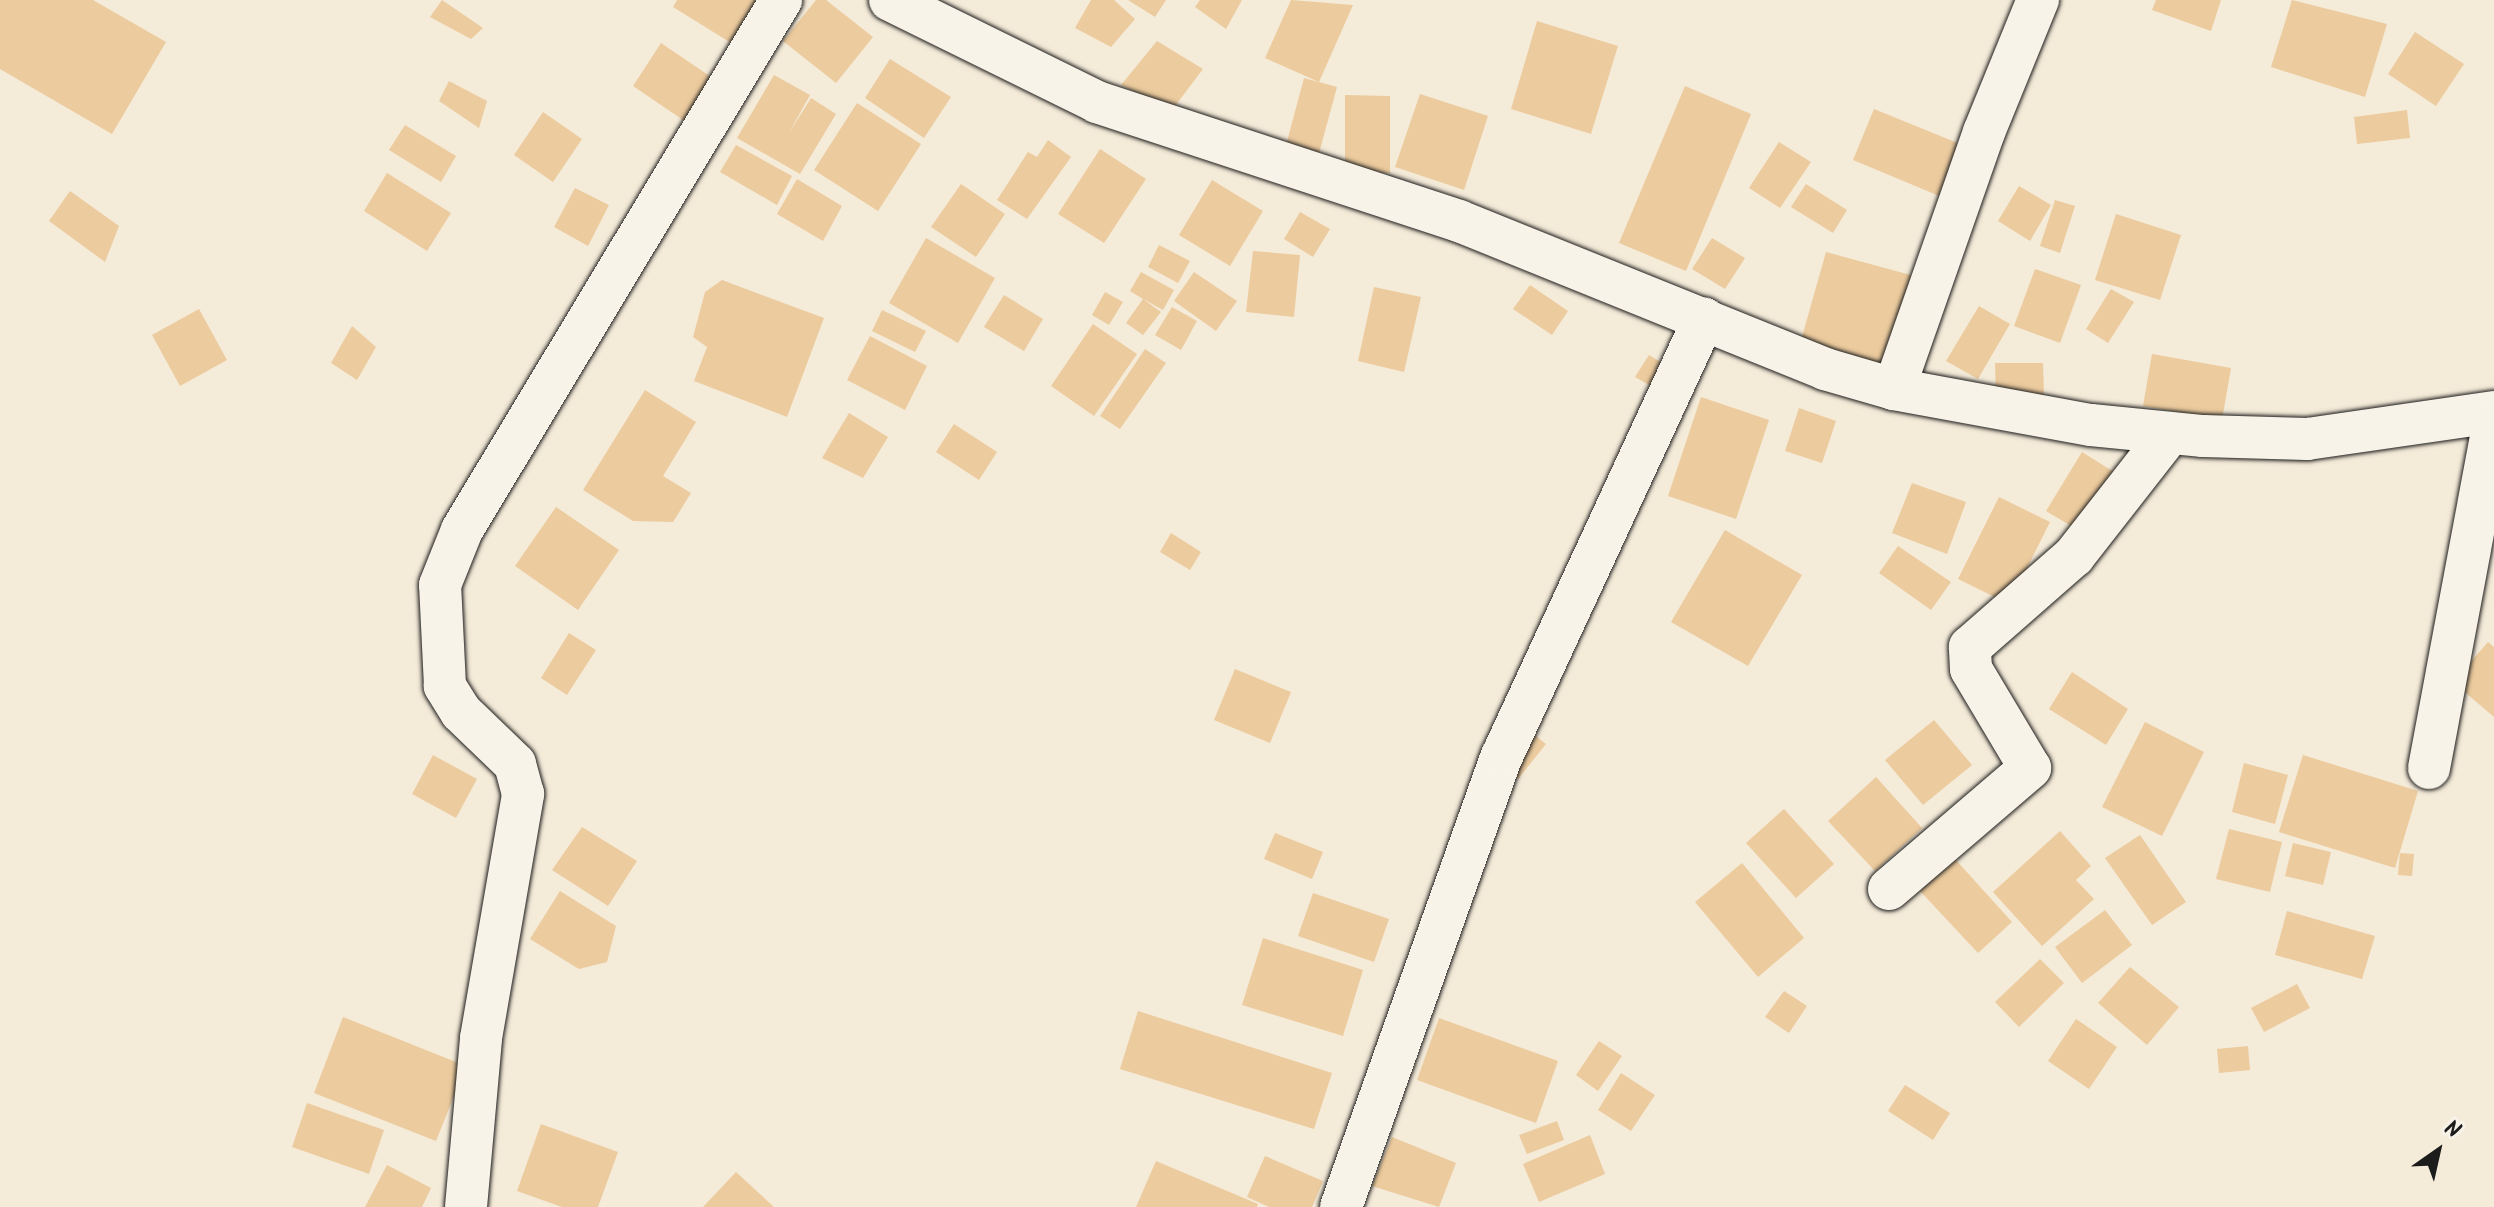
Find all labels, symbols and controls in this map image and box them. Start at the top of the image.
north arrow [2398,1111,2478,1191]
text: N [2436,1112,2467,1149]

